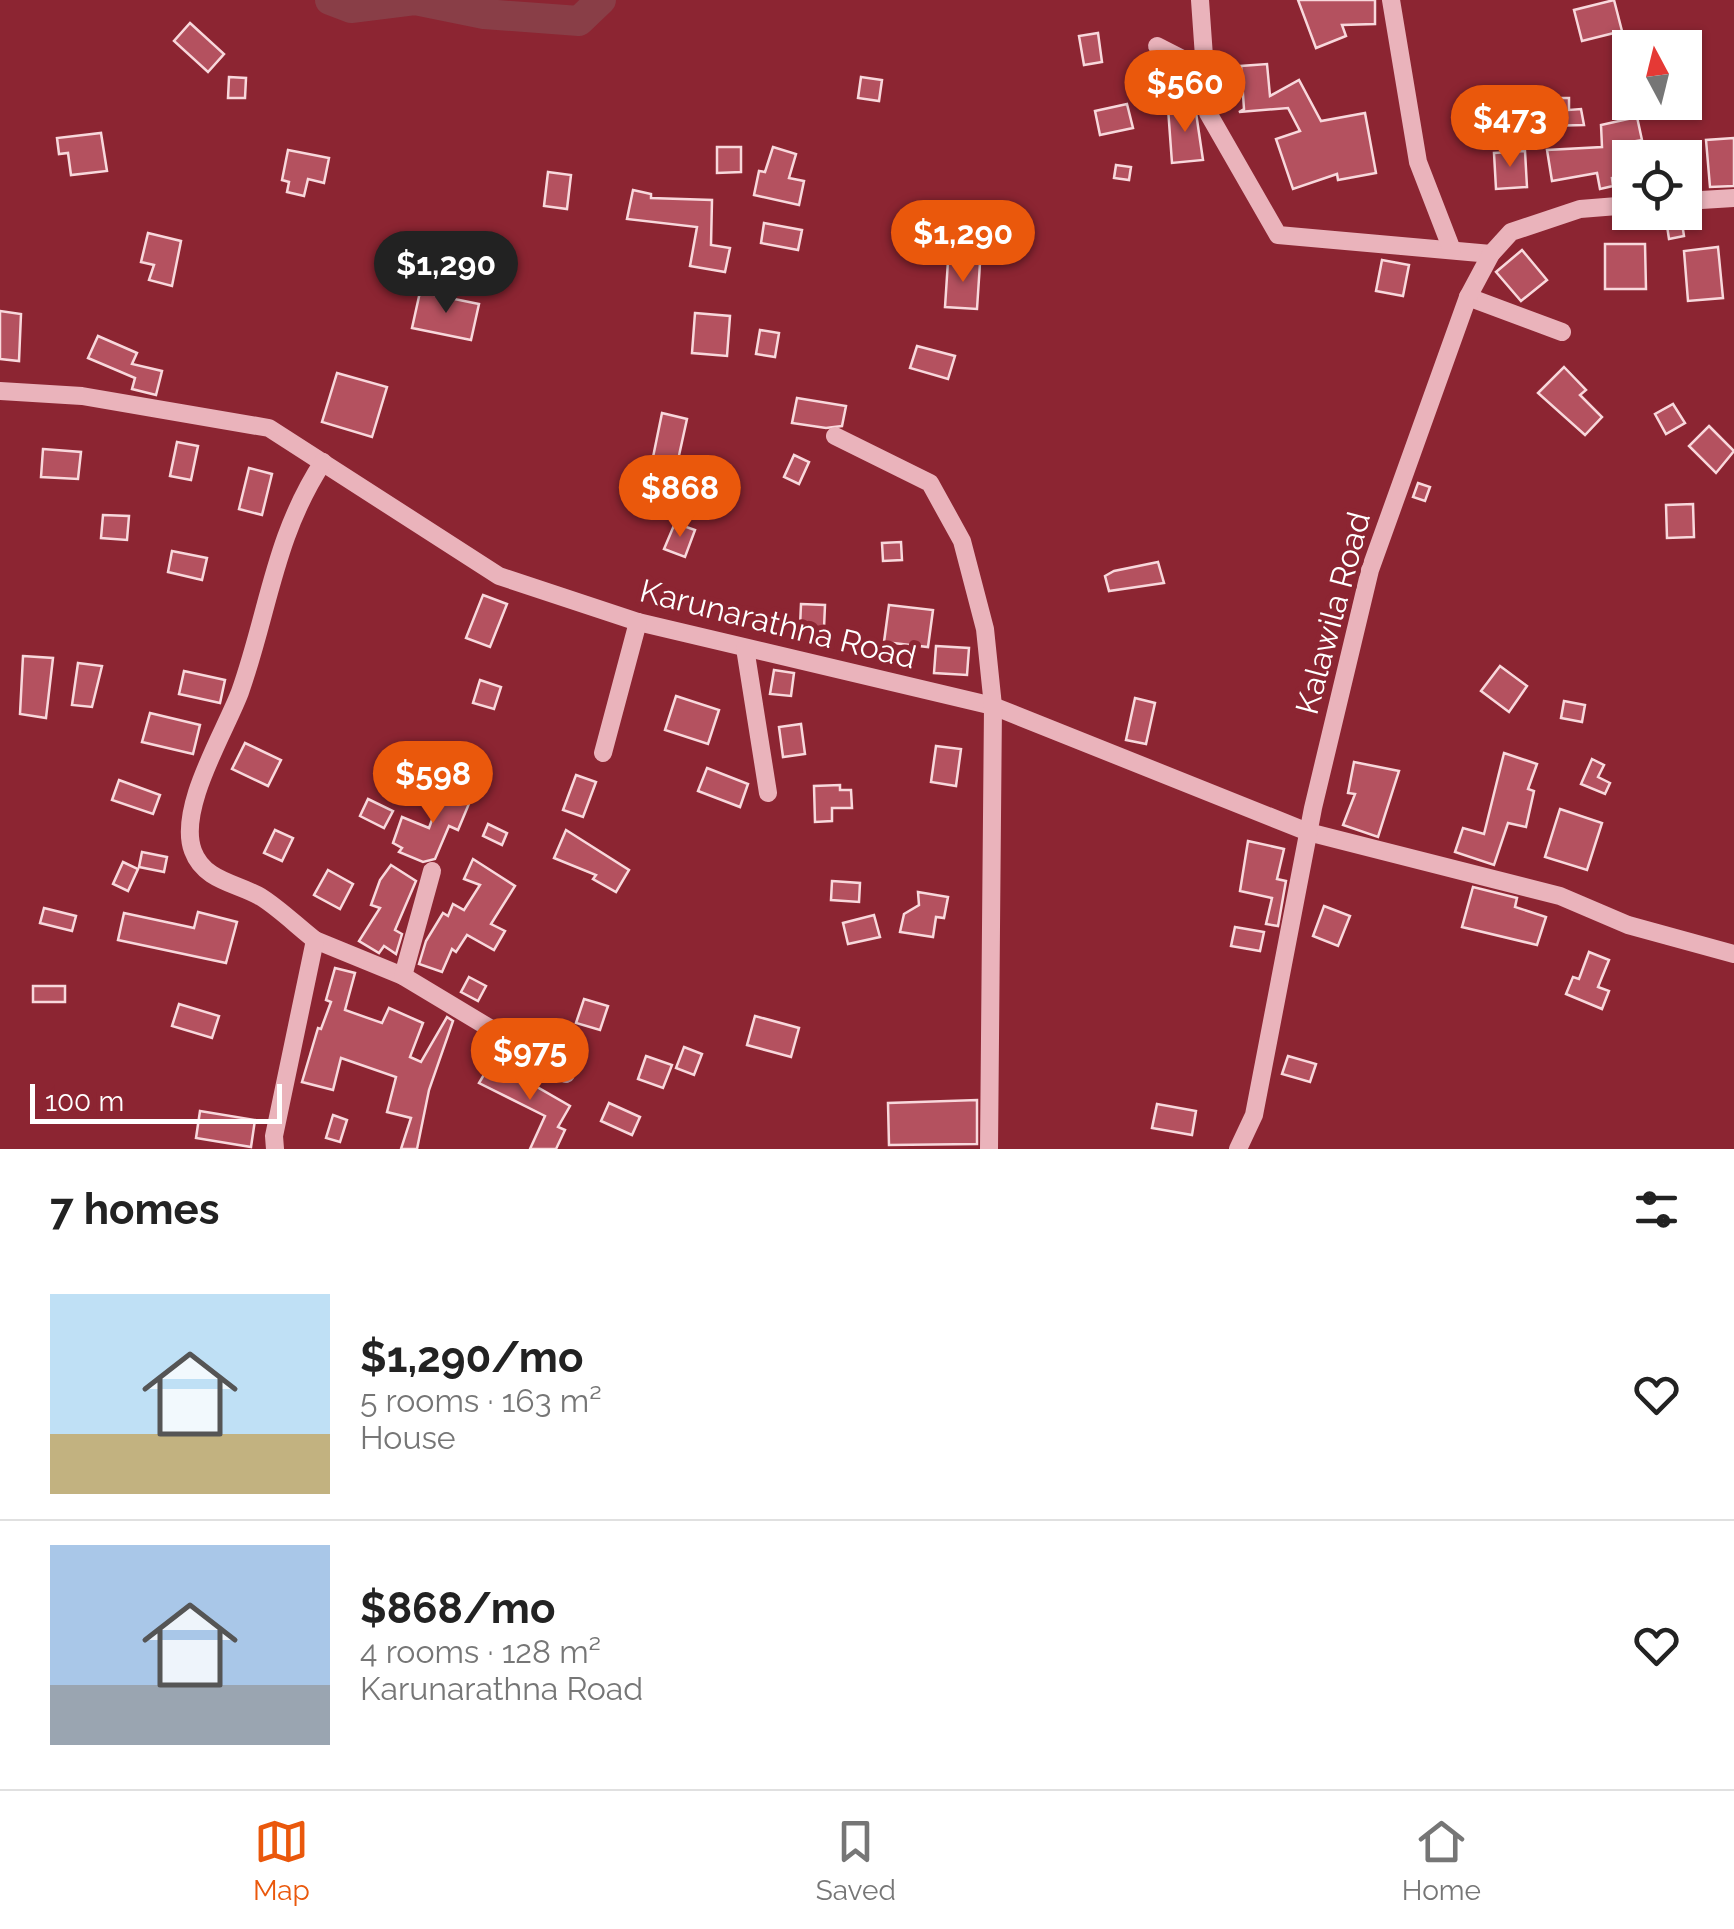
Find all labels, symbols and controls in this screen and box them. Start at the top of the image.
north arrow [1612,30,1702,120]
map controls [1612,30,1702,230]
pin: $560 [1126,50,1244,135]
text: $560 [1146,64,1224,101]
pin: $473 [1451,85,1569,170]
text: $473 [1473,99,1547,136]
button: locate [1612,140,1702,230]
pin: $1,290 [882,200,1044,285]
text: $1,290 [913,214,1013,251]
pin: $1,290 [365,231,527,316]
text: $1,290 [396,245,496,282]
pin: $868 [621,455,739,540]
text: $868 [641,469,719,506]
street label: Kalawila Road [1288,508,1377,718]
street label: Karunarathna Road [636,571,920,676]
pin: $598 [374,741,492,826]
text: $598 [395,755,471,792]
pin: $975 [471,1018,589,1103]
text: $975 [493,1032,567,1069]
scale bar [30,1079,282,1124]
text: 100 m [45,1085,124,1118]
icon: filters [1629,1182,1684,1237]
text: 7 homes [50,1185,219,1234]
text: $1,290/mo [360,1333,583,1382]
icon: home [130,1334,250,1454]
icon: heart [1629,1367,1684,1422]
text: 5 rooms · 163 m² [360,1382,602,1419]
text: House [360,1419,456,1456]
text: $868/mo [360,1584,555,1633]
icon: home [130,1585,250,1705]
icon: heart [1629,1618,1684,1673]
text: 4 rooms · 128 m² [360,1633,601,1670]
text: Karunarathna Road [360,1670,643,1707]
tab: Map [253,1814,310,1907]
tab: Saved [816,1814,896,1907]
tab: Home [1402,1814,1481,1907]

